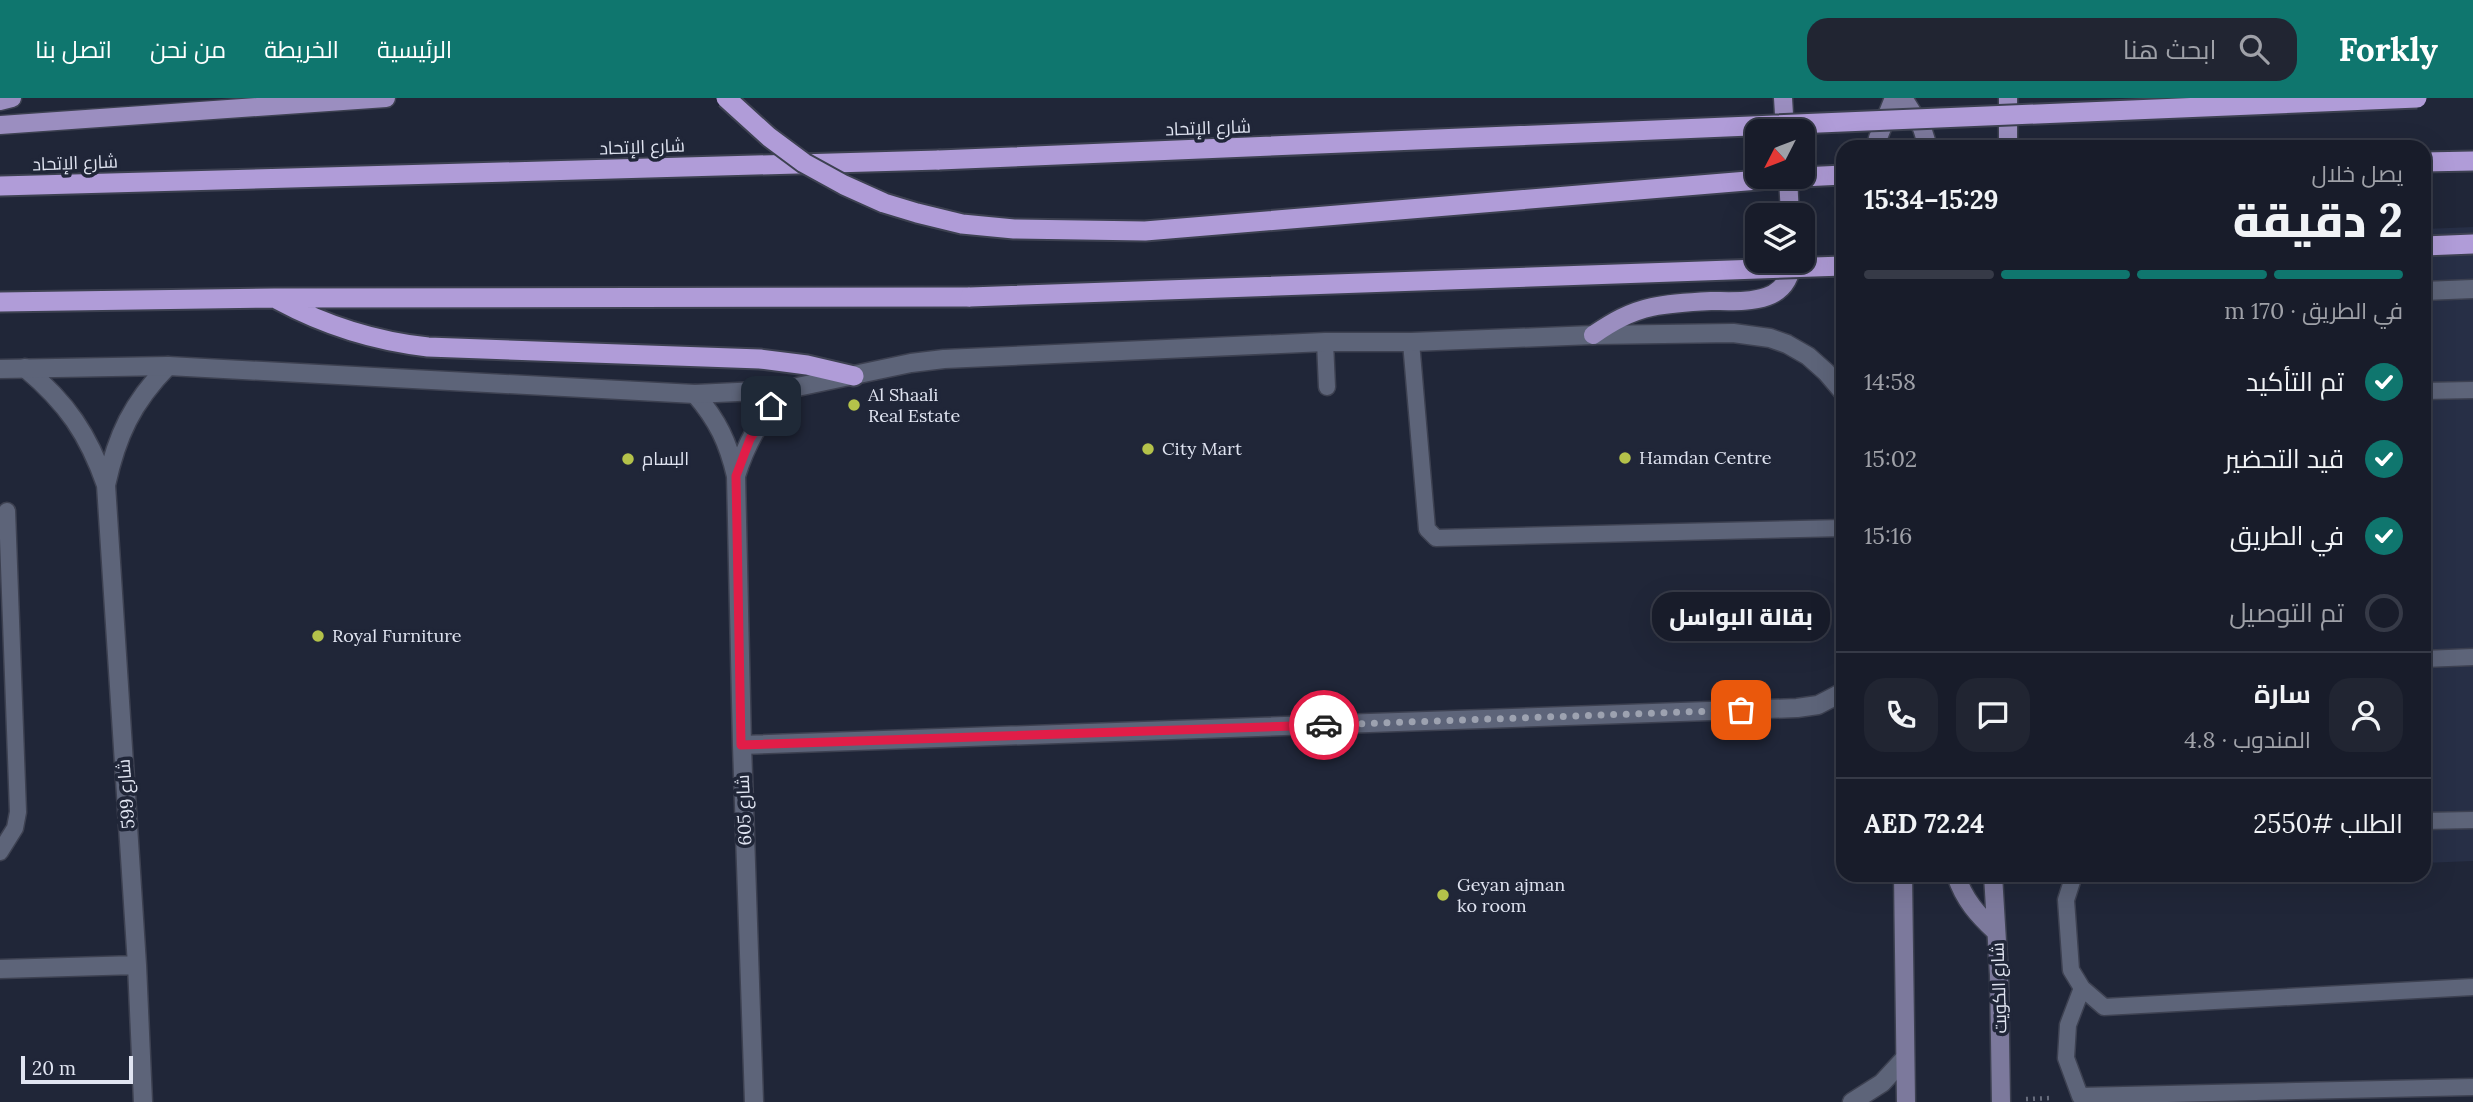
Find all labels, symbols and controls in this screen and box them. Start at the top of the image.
search box [1807,18,2297,81]
text: Forkly [2339,28,2438,70]
icon: search [2235,30,2273,68]
text: ابحث هنا [2123,33,2217,66]
text: اتصل بنا [35,34,112,65]
text: من نحن [150,34,226,65]
text: الخريطة [264,34,339,65]
text: الرئيسية [377,34,452,65]
street label: شارع الإتحاد [1165,115,1251,141]
north arrow [1745,119,1815,189]
map controls [1745,119,1815,273]
street label: شارع الإتحاد [599,134,685,160]
street label: شارع الإتحاد [32,150,118,176]
text: يصل خلال [2312,159,2403,188]
text: 15:29–15:34 [1864,183,1998,216]
text: 2 دقيقة [2233,191,2403,250]
button: layers [1745,203,1815,273]
text: في الطريق · 170 m [2224,296,2403,325]
icon: check [2365,363,2403,401]
text: تم التأكيد [2246,365,2344,398]
text: 14:58 [1864,367,1916,396]
pin [741,376,801,436]
place label: Al Shaali Real Estate [867,383,960,427]
icon: home [752,387,790,425]
marker: Al Shaali Real Estate [846,397,862,413]
place label: City Mart [1162,437,1242,460]
icon: check [2365,440,2403,478]
marker: City Mart [1140,441,1156,457]
text: قيد التحضير [2225,442,2344,475]
text: 15:02 [1864,444,1917,473]
place label: Hamdan Centre [1639,446,1772,469]
place label: البسام [642,447,689,471]
marker: Hamdan Centre [1617,450,1633,466]
marker: البسام [620,451,636,467]
icon: check [2365,517,2403,555]
text: في الطريق [2230,519,2344,552]
text: 15:16 [1864,521,1912,550]
callout: بقالة البواسل [1652,591,1830,640]
text: تم التوصيل [2229,596,2344,629]
text: بقالة البواسل [1669,602,1813,631]
place label: Royal Furniture [332,624,462,647]
marker: Royal Furniture [310,628,326,644]
text: سارة [2254,677,2311,710]
button: phone [1864,678,1938,752]
button: chat [1956,678,2030,752]
button: person [2329,678,2403,752]
pin [1711,680,1771,740]
courier [1289,690,1359,760]
icon: bag [1722,691,1760,729]
icon: car [1305,706,1343,744]
text: المندوب · 4.8 [2184,725,2311,754]
street label: شارع 599 [112,758,140,830]
street label: شارع 605 [731,774,757,846]
text: AED 72.24 [1864,807,1984,840]
text: الطلب #2550 [2253,807,2403,840]
place label: Geyan ajman ko room [1457,873,1565,917]
marker: Geyan ajman ko room [1435,887,1451,903]
street label: شارع الكويت [1985,942,2013,1034]
scale bar [21,1053,133,1085]
text: 20 m [32,1056,76,1080]

